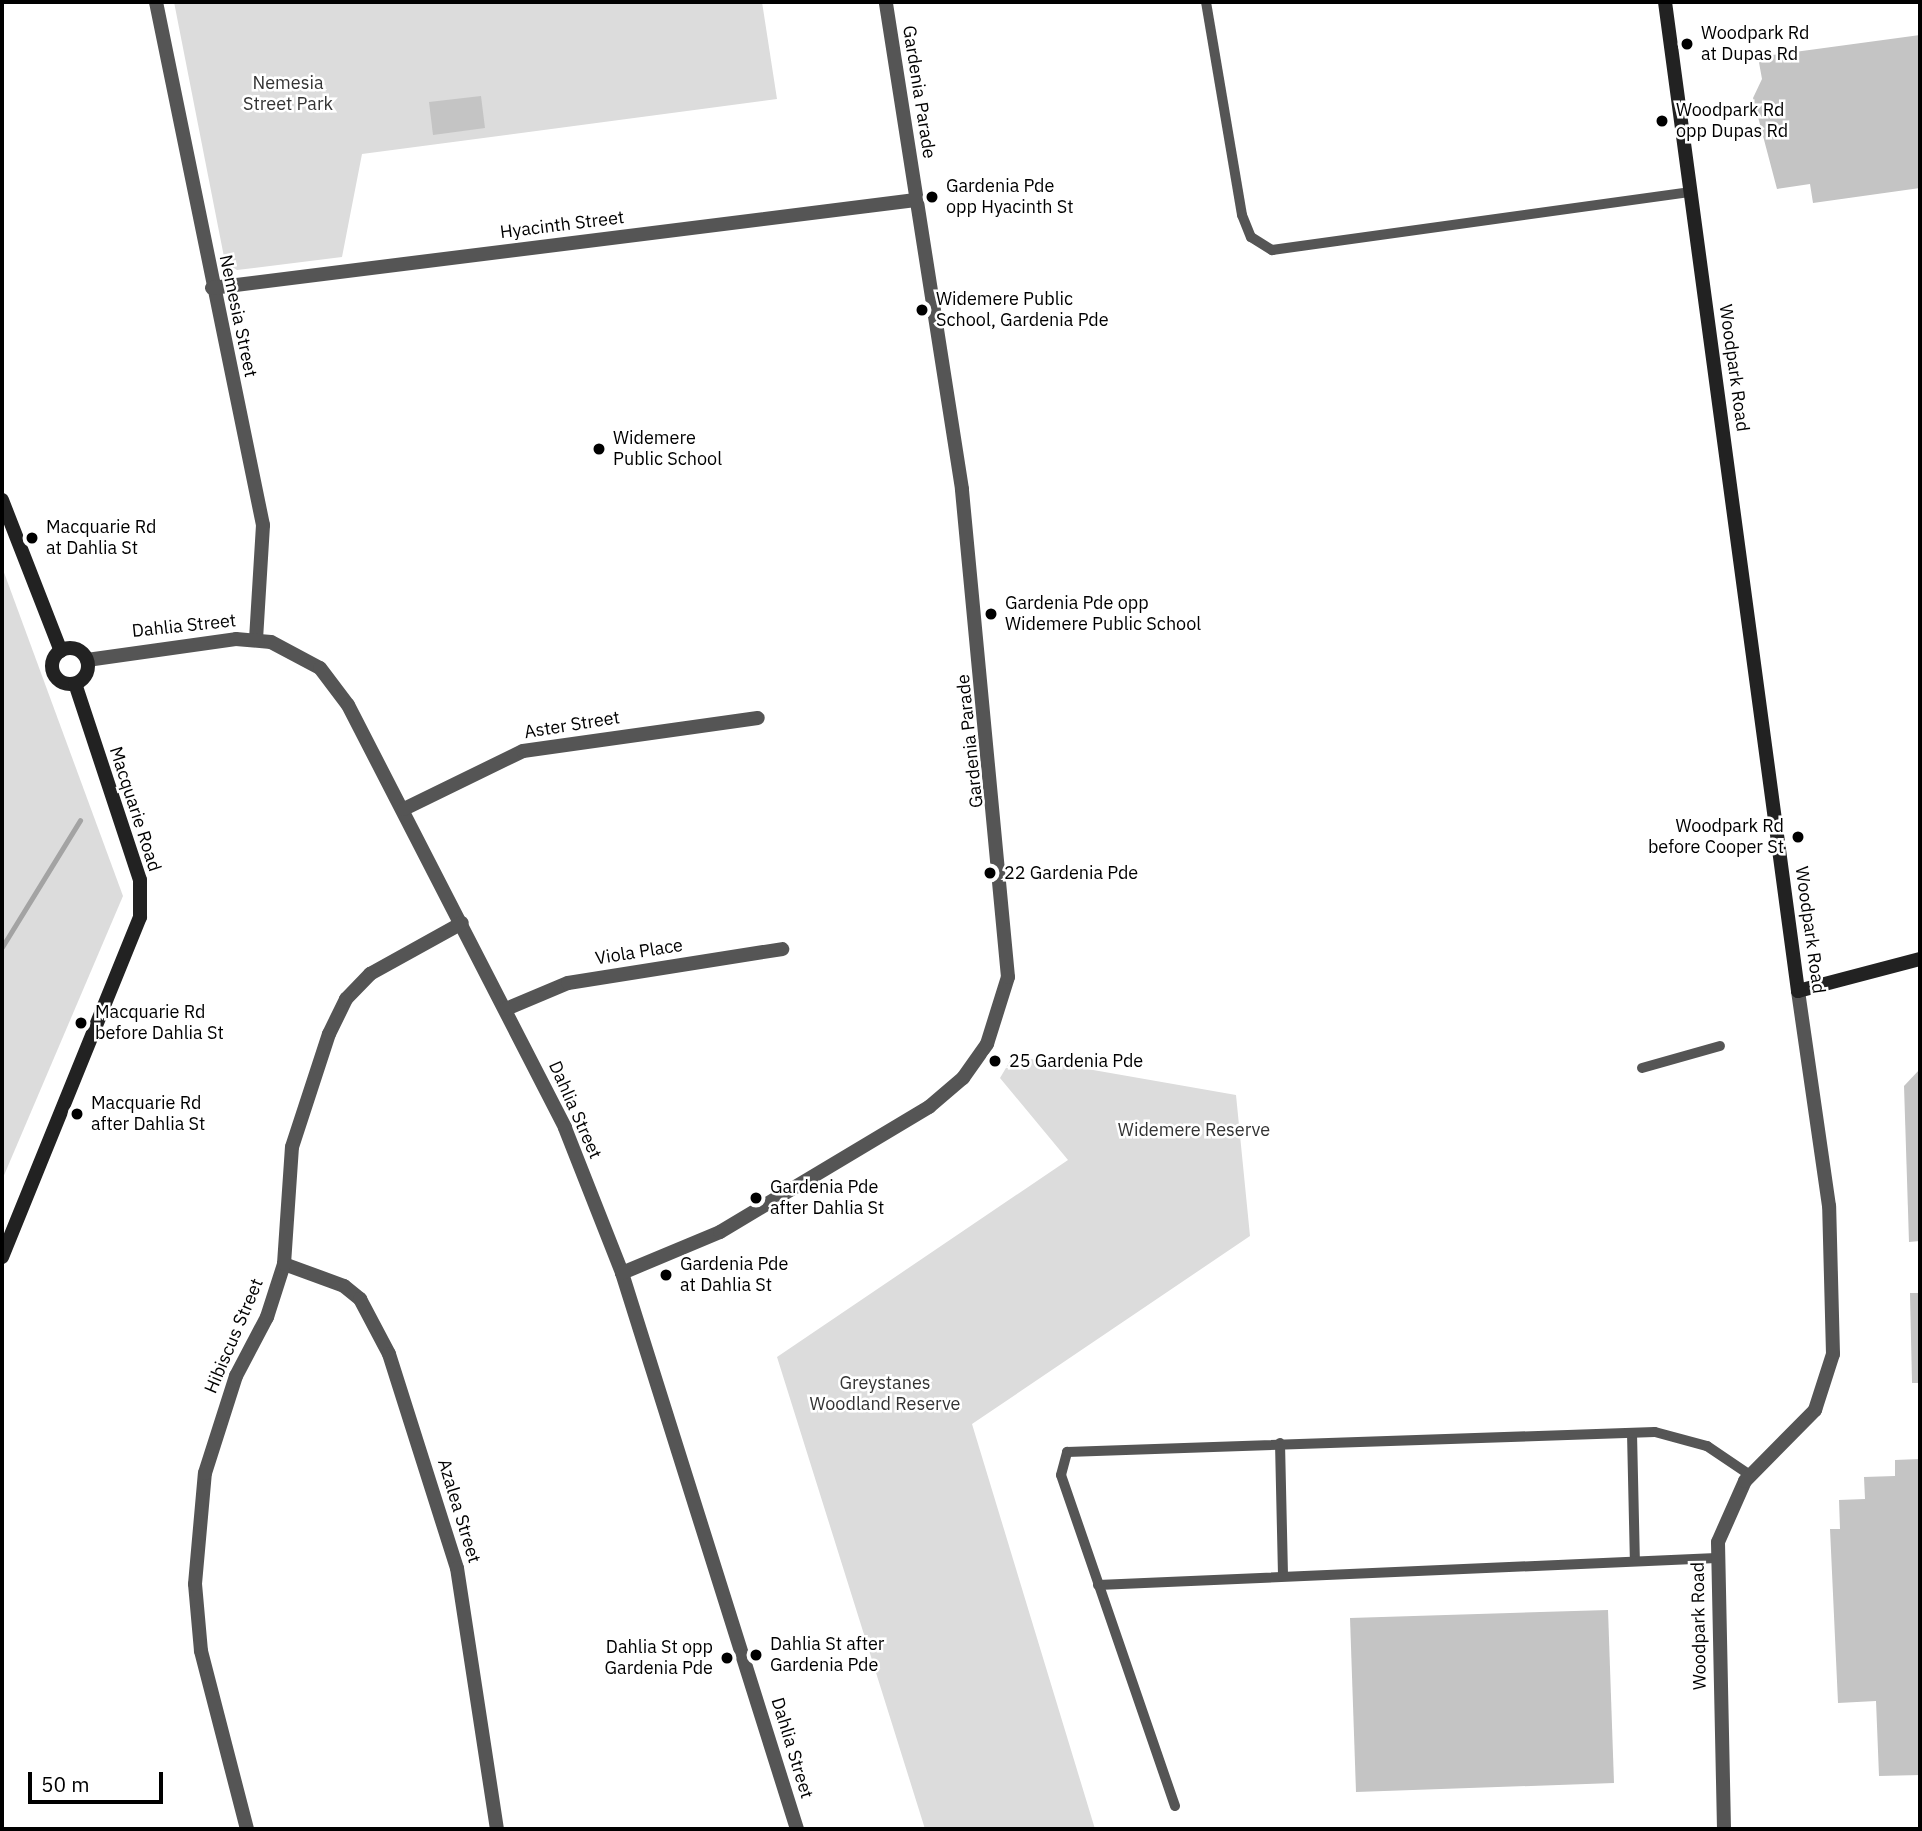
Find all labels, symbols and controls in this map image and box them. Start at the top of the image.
place label: Woodpark Rd at Dupas Rd [1701,23,1809,66]
street label: Gardenia Parade [898,24,940,160]
marker: Woodpark Rd at Dupas Rd [1679,36,1695,52]
park label: Nemesia Street Park [243,73,333,116]
place label: Woodpark Rd opp Dupas Rd [1676,100,1788,142]
marker: Woodpark Rd opp Dupas Rd [1654,113,1670,129]
place label: Gardenia Pde opp Hyacinth St [946,176,1074,218]
marker: Gardenia Pde opp Hyacinth St [924,189,940,205]
street label: Hyacinth Street [499,207,625,243]
street label: Nemesia Street [214,253,262,379]
place label: Widemere Public School, Gardenia Pde [936,289,1109,332]
marker: Widemere Public School, Gardenia Pde [914,302,930,318]
street label: Woodpark Road [1714,303,1754,433]
place label: Widemere Public School [613,428,722,471]
marker: Widemere Public School [591,441,607,457]
place label: Macquarie Rd at Dahlia St [46,517,156,560]
marker: Macquarie Rd at Dahlia St [24,530,40,546]
place label: Gardenia Pde opp Widemere Public School [1005,593,1201,636]
marker: Gardenia Pde opp Widemere Public School [983,606,999,622]
street label: Dahlia Street [131,610,237,642]
street label: Gardenia Parade [952,673,988,809]
street label: Aster Street [523,707,621,743]
street label: Macquarie Road [105,744,165,874]
place label: Woodpark Rd before Cooper St [1648,816,1784,858]
marker: Woodpark Rd before Cooper St [1790,829,1806,845]
place label: 22 Gardenia Pde [1004,862,1138,884]
marker: 22 Gardenia Pde [982,865,998,881]
street label: Woodpark Road [1790,865,1830,995]
street label: Viola Place [594,934,684,970]
place label: Macquarie Rd before Dahlia St [95,1002,224,1044]
marker: Macquarie Rd before Dahlia St [73,1015,89,1031]
place label: 25 Gardenia Pde [1009,1050,1143,1072]
marker: 25 Gardenia Pde [987,1053,1003,1069]
street label: Dahlia Street [544,1058,606,1162]
place label: Macquarie Rd after Dahlia St [91,1093,205,1136]
marker: Macquarie Rd after Dahlia St [69,1106,85,1122]
park label: Widemere Reserve [1118,1119,1270,1141]
place label: Gardenia Pde after Dahlia St [770,1177,884,1220]
marker: Gardenia Pde after Dahlia St [748,1190,764,1206]
place label: Gardenia Pde at Dahlia St [680,1254,788,1296]
marker: Gardenia Pde at Dahlia St [658,1267,674,1283]
street label: Hibiscus Street [200,1275,268,1397]
park label: Greystanes Woodland Reserve [810,1373,960,1416]
street label: Azalea Street [433,1456,485,1566]
street label: Woodpark Road [1687,1562,1711,1690]
place label: Dahlia St after Gardenia Pde [770,1634,884,1676]
place label: Dahlia St opp Gardenia Pde [605,1637,713,1680]
marker: Dahlia St after Gardenia Pde [748,1647,764,1663]
marker: Dahlia St opp Gardenia Pde [719,1650,735,1666]
street label: Dahlia Street [766,1695,818,1801]
scale bar [32,1758,166,1802]
text: 50 m [41,1770,90,1798]

